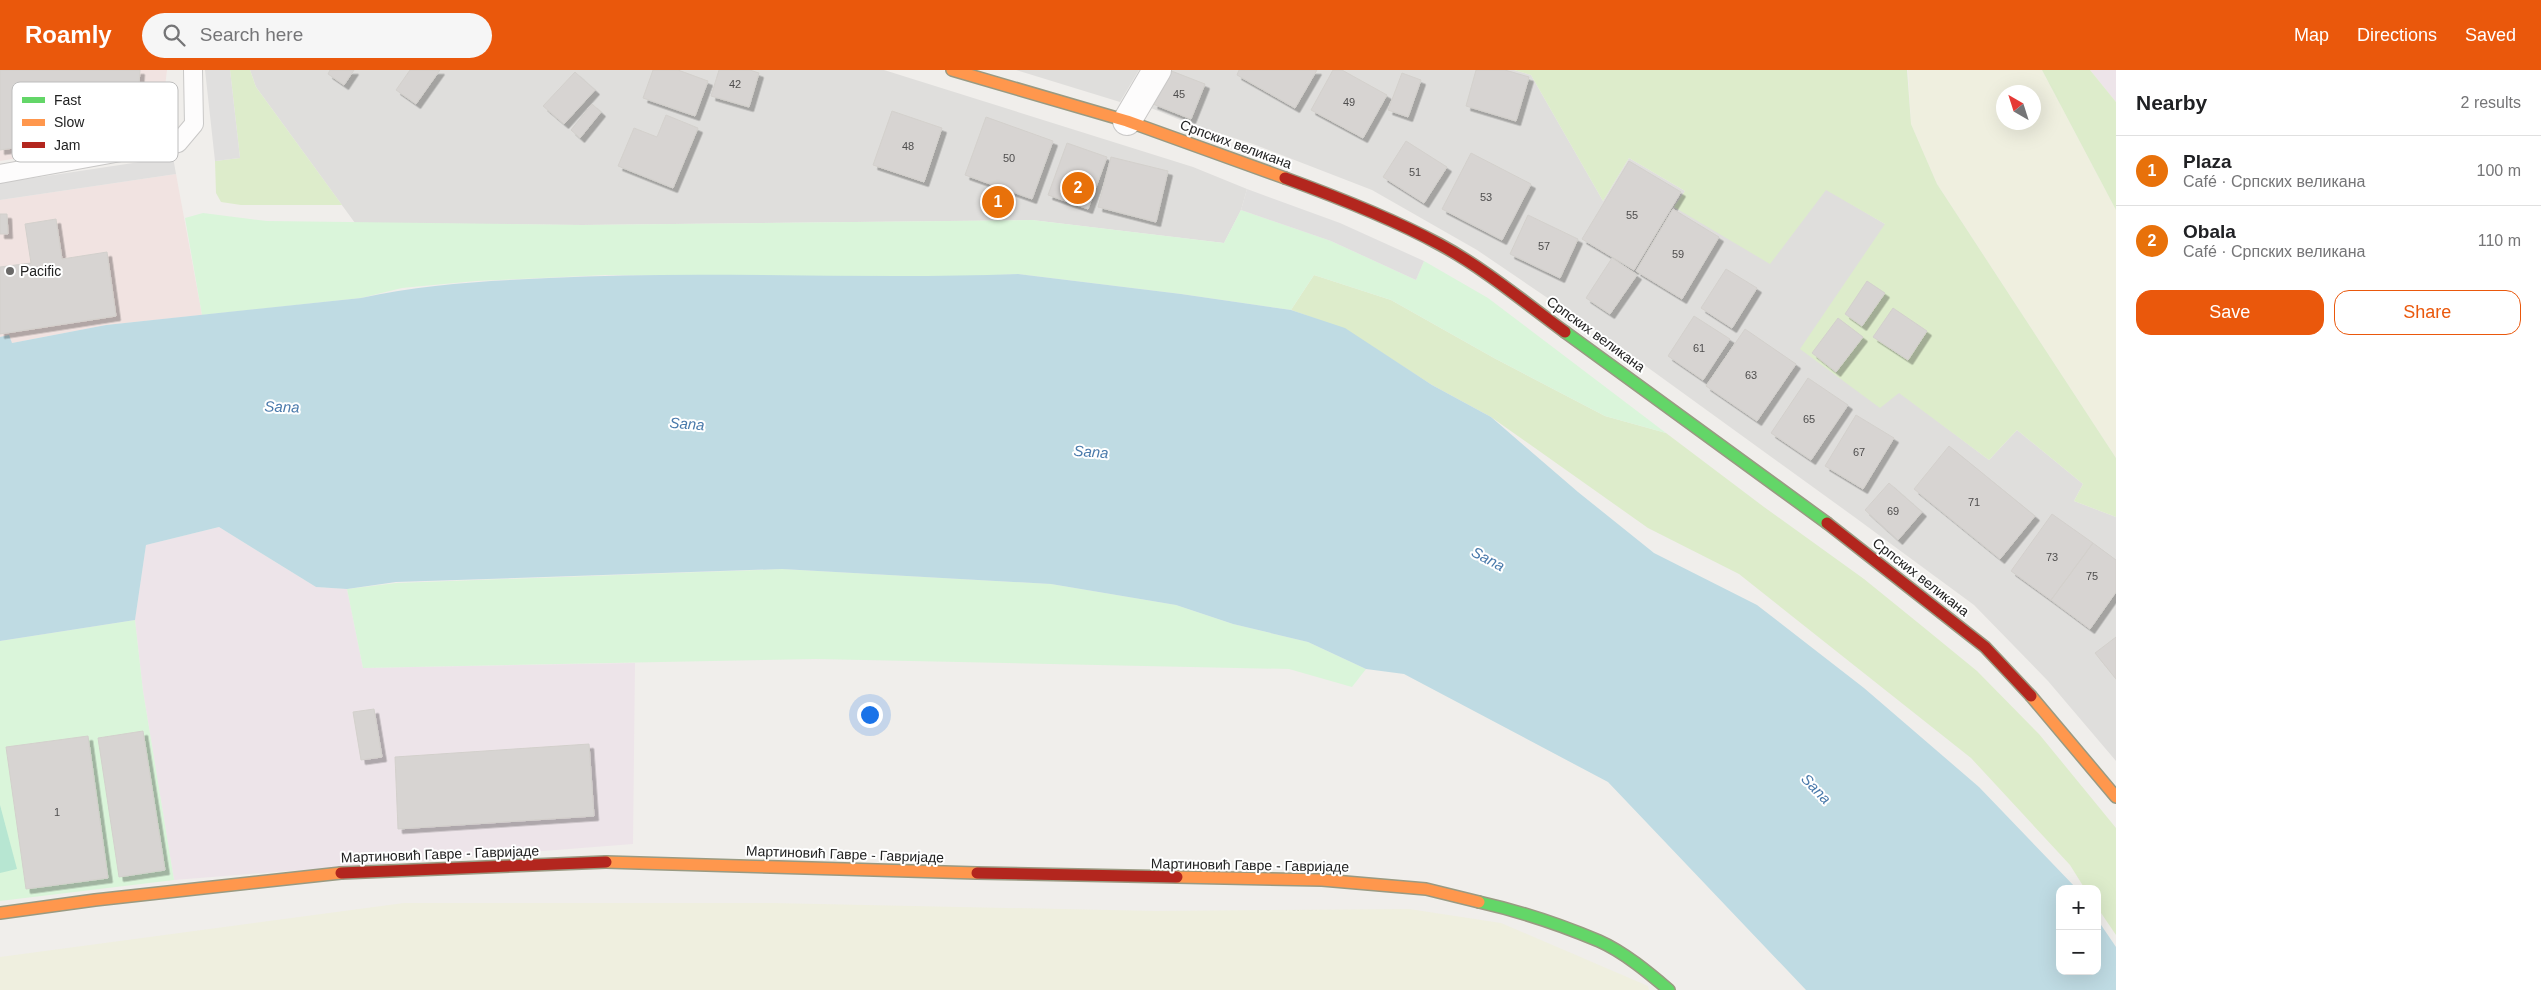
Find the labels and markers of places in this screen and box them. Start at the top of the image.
pin: 2 [1062,169,1094,207]
pin: 1 [982,183,1014,221]
place label: Pacific [20,263,61,279]
marker: Pacific [4,265,16,277]

